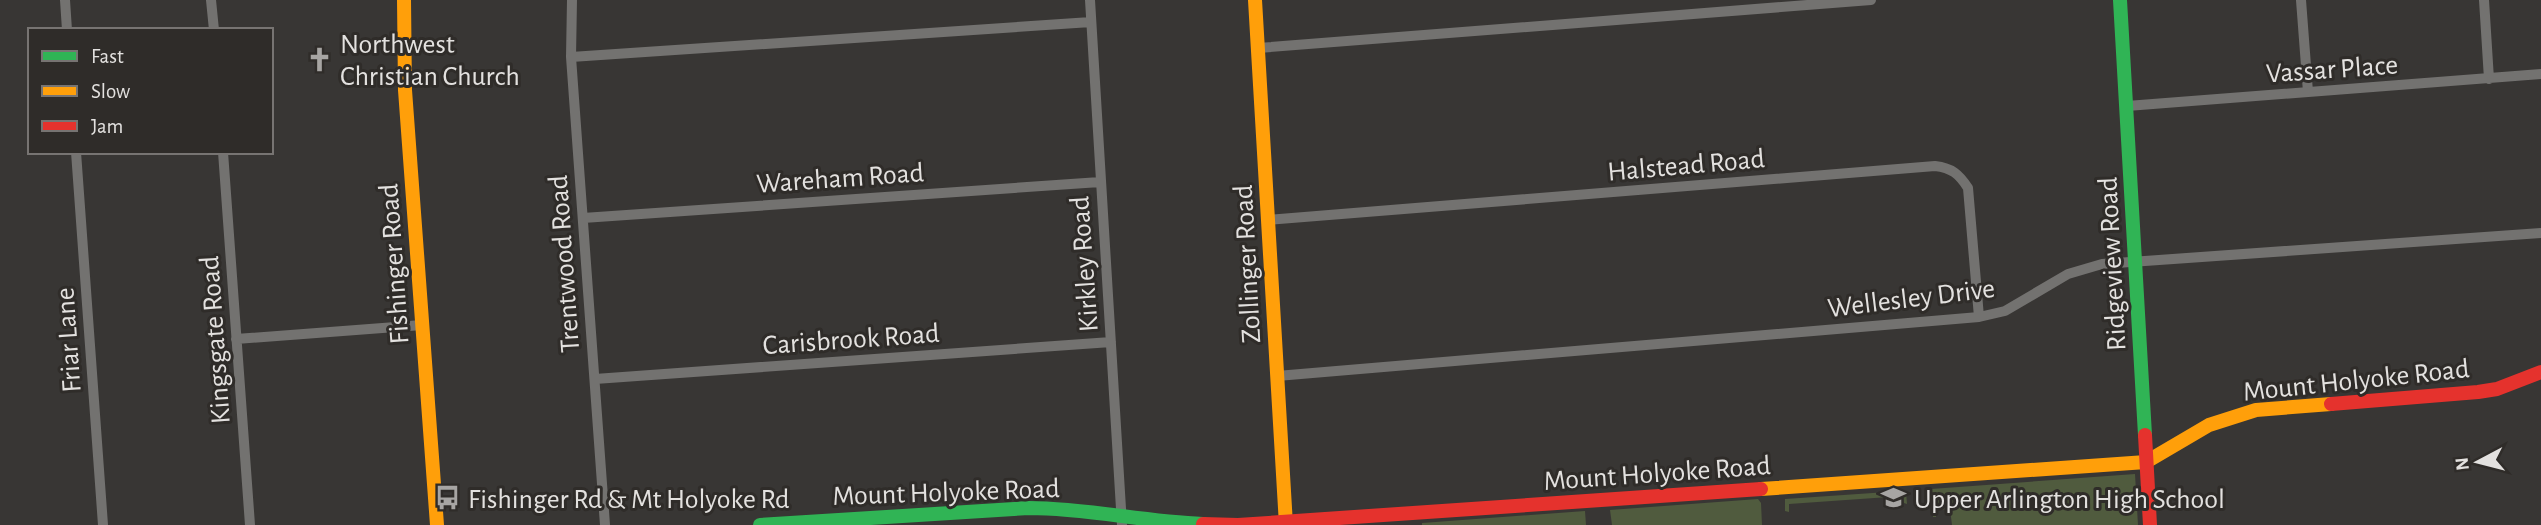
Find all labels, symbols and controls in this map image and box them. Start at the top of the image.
legend [28,28,273,154]
place label: Northwest Christian Church [340,31,520,91]
church icon: Northwest Christian Church [306,45,334,73]
text: Fast [91,46,124,67]
street label: Vassar Place [2265,51,2399,89]
text: Slow [91,81,130,102]
text: Jam [91,116,123,137]
street label: Halstead Road [1606,145,1766,187]
street label: Wareham Road [755,159,925,199]
street label: Trentwood Road [545,174,585,354]
street label: Ridgeview Road [2094,176,2132,352]
street label: Fishinger Road [375,183,415,345]
street label: Zollinger Road [1230,184,1266,344]
street label: Kirkley Road [1066,195,1104,333]
street label: Kingsgate Road [196,255,236,425]
street label: Wellesley Drive [1826,275,1997,323]
street label: Friar Lane [51,287,87,393]
street label: Carisbrook Road [762,320,940,360]
street label: Mount Holyoke Road [2242,355,2471,407]
north arrow [2443,427,2513,497]
street label: Mount Holyoke Road [1543,452,1772,496]
text: N [2452,456,2473,472]
street label: Mount Holyoke Road [832,475,1060,511]
bus stop icon: Fishinger Rd & Mt Holyoke Rd [434,484,462,512]
school or university icon: Upper Arlington High School [1880,484,1908,512]
place label: Fishinger Rd & Mt Holyoke Rd [468,486,790,514]
place label: Upper Arlington High School [1914,486,2225,514]

